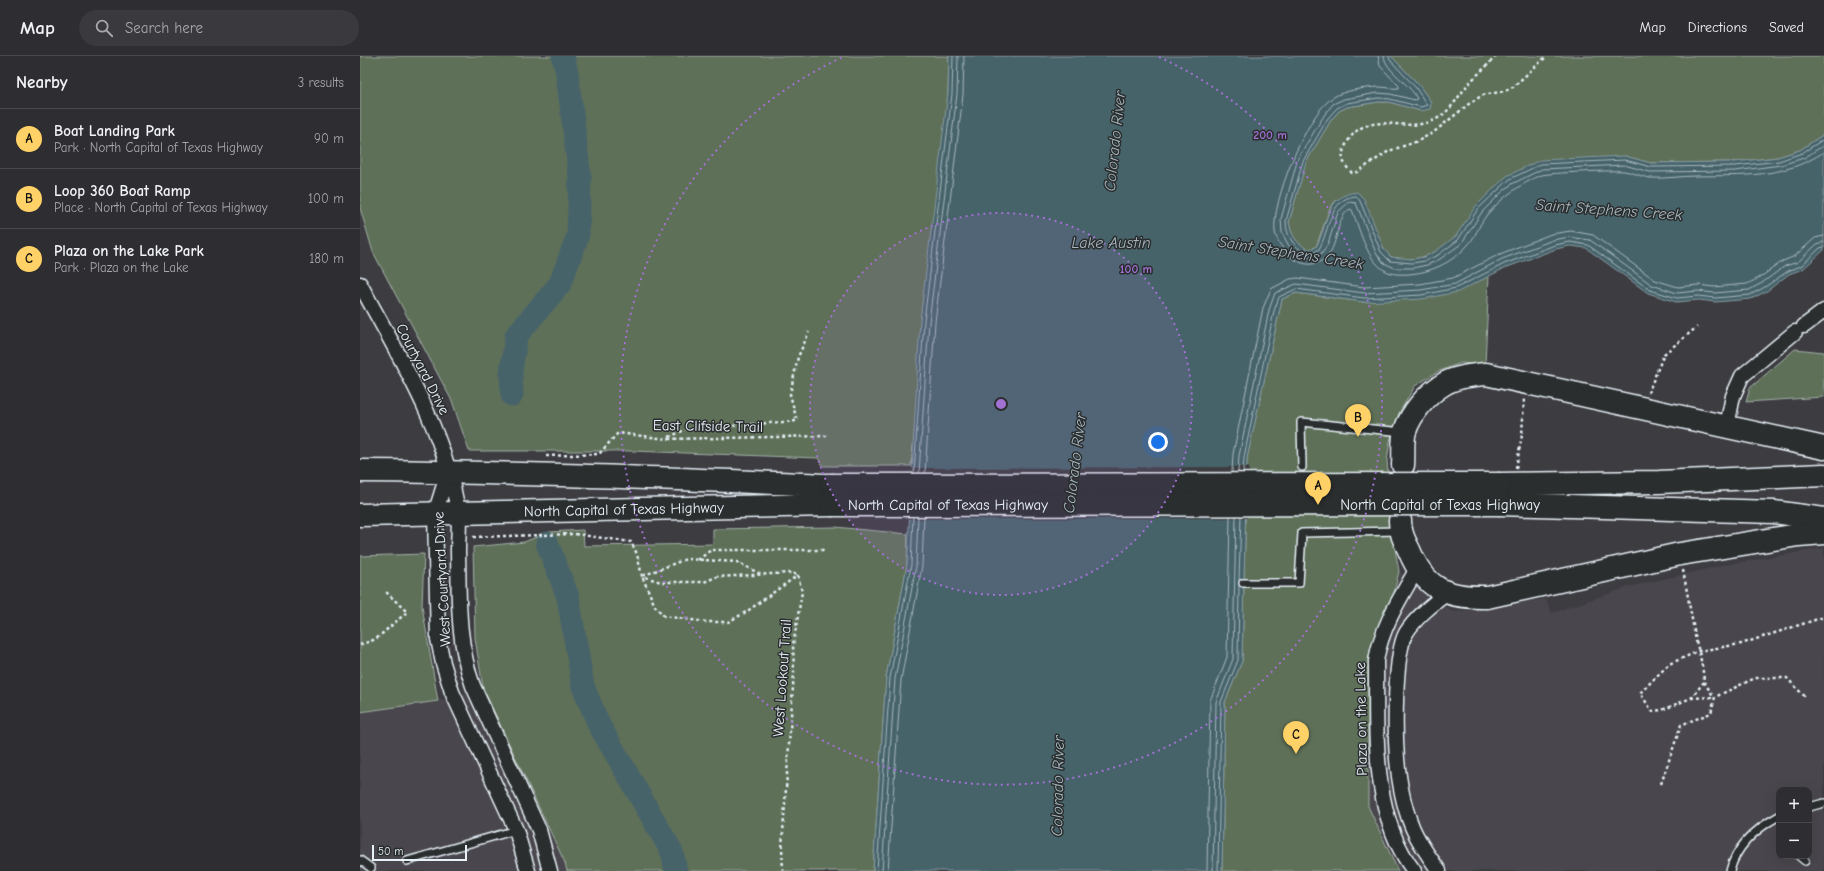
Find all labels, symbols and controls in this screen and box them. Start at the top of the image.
search box [79,10,359,46]
text: Map [20,17,55,39]
icon: search [93,17,115,39]
text: Search here [125,19,203,37]
text: Map [1639,19,1666,36]
text: Directions [1688,19,1747,36]
text: Saved [1769,19,1804,36]
text: Nearby [16,73,67,92]
text: 3 results [298,75,344,90]
water label: Colorado River [1101,89,1129,192]
text: Boat Landing Park [54,122,175,140]
text: 200 m [1253,128,1287,142]
text: A [25,131,33,146]
text: 90 m [314,131,344,146]
text: Park · North Capital of Texas Highway [54,140,263,155]
text: Loop 360 Boat Ramp [54,182,190,200]
text: B [25,191,33,206]
text: 100 m [308,191,344,206]
water label: Saint Stephens Creek [1535,196,1683,224]
text: Place · North Capital of Texas Highway [54,200,268,215]
water label: Saint Stephens Creek [1217,233,1365,273]
water label: Lake Austin [1071,234,1151,252]
text: Plaza on the Lake Park [54,242,204,260]
text: C [25,251,33,266]
text: 180 m [309,251,344,266]
text: Park · Plaza on the Lake [54,260,189,275]
text: 100 m [1120,262,1152,276]
street label: Courtyard Drive [392,320,454,418]
centre of rings [994,397,1008,411]
pin: B [1345,404,1371,437]
water label: Colorado River [1060,411,1090,514]
street label: East Clifside Trail [653,416,763,436]
your location [1148,432,1168,452]
pin: A [1305,472,1331,505]
street label: North Capital of Texas Highway [848,496,1048,514]
street label: North Capital of Texas Highway [1340,496,1540,514]
street label: North Capital of Texas Highway [524,498,724,521]
street label: West Courtyard Drive [429,511,455,647]
street label: West Lookout Trail [769,619,795,737]
street label: Plaza on the Lake [1351,661,1371,776]
pin: C [1283,721,1309,754]
water label: Colorado River [1048,735,1068,837]
map controls [1776,787,1812,859]
button: + [1776,787,1812,823]
button: − [1776,823,1812,859]
scale bar [372,843,467,862]
text: 50 m [378,845,403,858]

